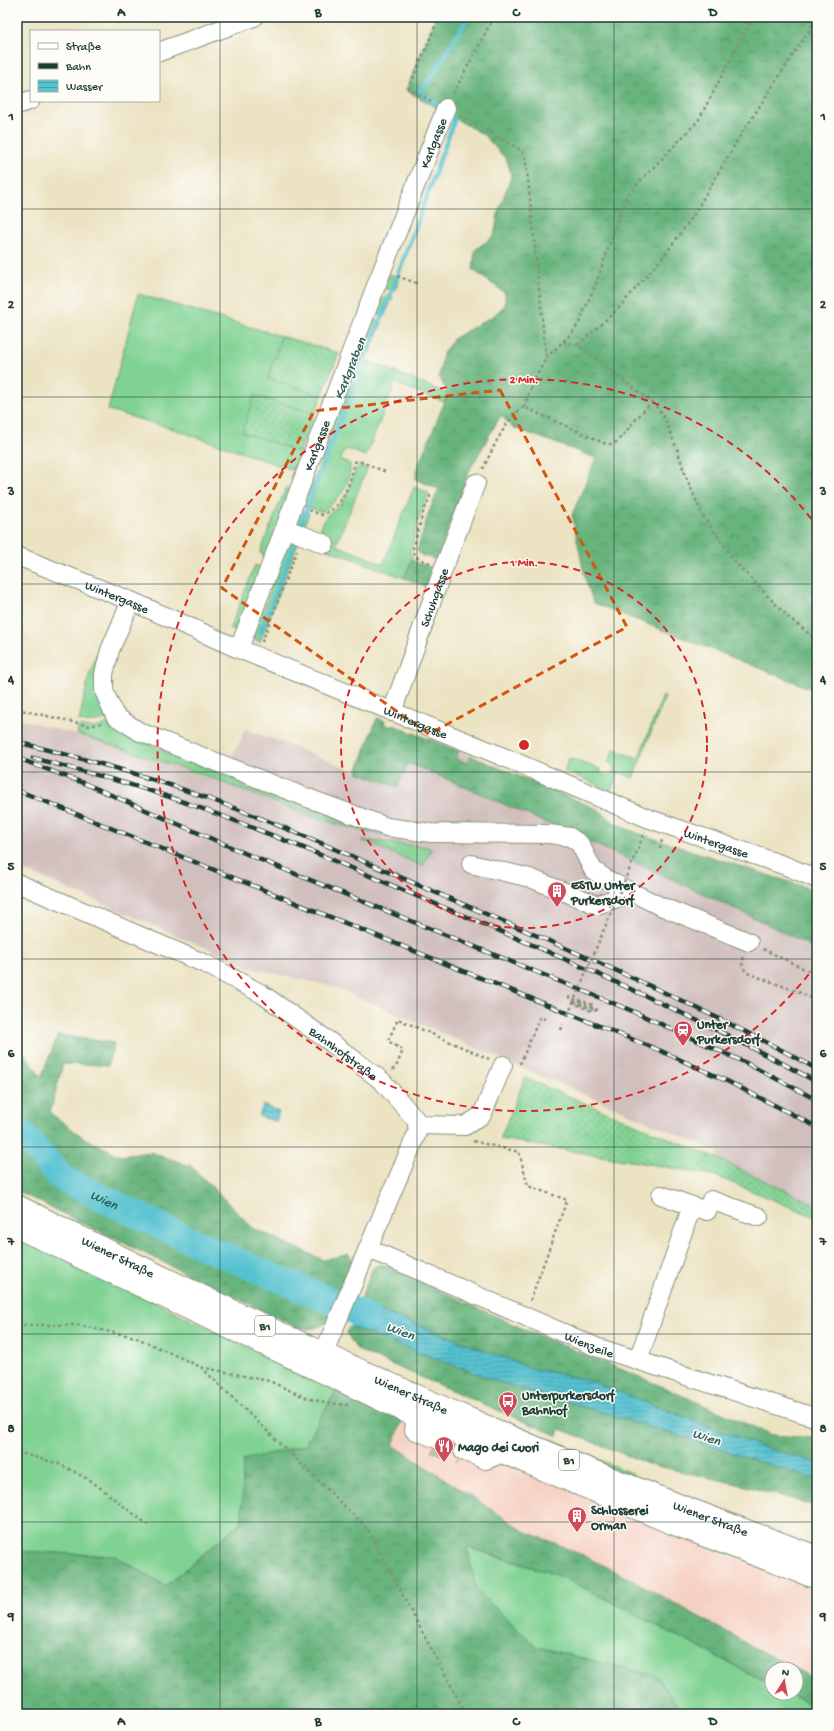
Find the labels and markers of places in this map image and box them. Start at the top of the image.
centre of rings [517,738,531,752]
place label: ESTW Unter Purkersdorf [570,879,636,909]
building icon: ESTW Unter Purkersdorf [546,880,568,908]
place label: Unter Purkersdorf [696,1018,762,1048]
station icon: Unter Purkersdorf [672,1019,694,1047]
place label: Unterpurkersdorf Bahnhof [521,1388,616,1419]
bus stop icon: Unterpurkersdorf Bahnhof [497,1390,519,1418]
restaurant icon: Mago dei Cuori [433,1435,455,1463]
place label: Mago dei Cuori [458,1441,539,1456]
place label: Schlosserei Orman [591,1504,649,1534]
building icon: Schlosserei Orman [566,1505,588,1533]

